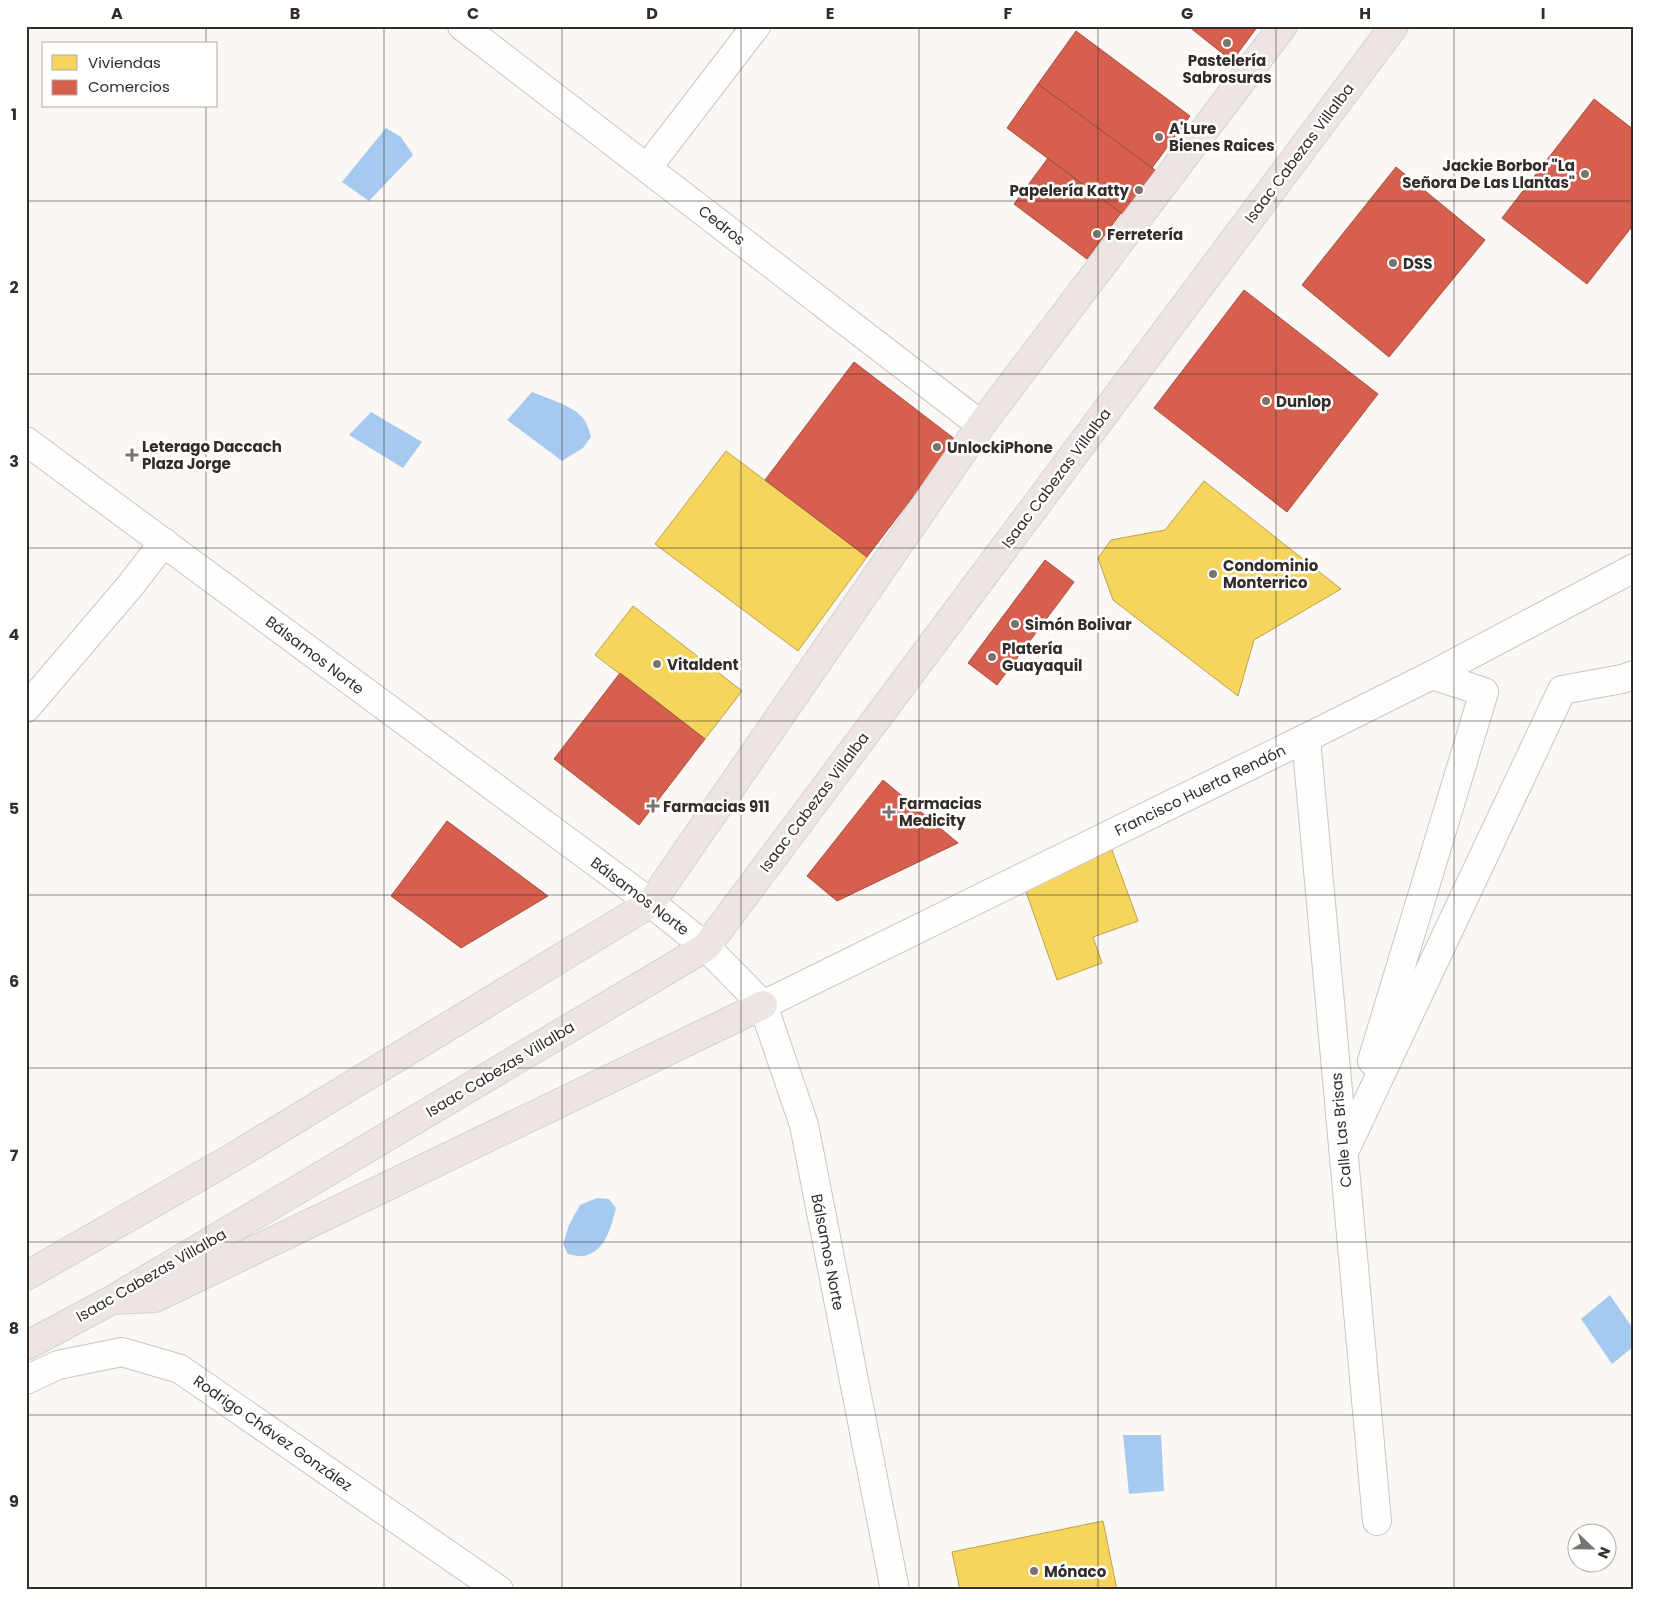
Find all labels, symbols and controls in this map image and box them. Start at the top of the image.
text: A [111,2,123,25]
text: B [290,2,300,25]
text: C [467,2,479,25]
text: D [646,2,658,25]
text: E [826,2,834,25]
text: F [1004,2,1013,25]
text: G [1181,2,1193,25]
text: H [1359,2,1371,25]
text: I [1541,2,1545,25]
marker: Pastelería Sabrosuras [1221,37,1233,49]
legend [42,42,218,108]
place label: Pastelería Sabrosuras [1182,50,1272,88]
text: Viviendas [88,52,161,73]
text: Comercios [88,76,170,97]
street label: Isaac Cabezas Villalba [1239,79,1359,227]
text: 1 [11,103,17,126]
place label: A'Lure Bienes Raices [1169,118,1275,156]
marker: A'Lure Bienes Raices [1153,131,1165,143]
place label: Jackie Borbor "La Señora De Las Llantas" [1402,155,1575,193]
marker: Jackie Borbor "La Señora De Las Llantas" [1579,168,1591,180]
place label: Papelería Katty [1009,180,1130,201]
marker: Papelería Katty [1133,184,1145,196]
street label: Cedros [694,200,750,250]
place label: Ferretería [1107,224,1183,245]
marker: Ferretería [1091,228,1103,240]
place label: DSS [1403,253,1432,274]
marker: DSS [1387,257,1399,269]
text: 2 [9,276,19,299]
place label: Dunlop [1276,391,1331,412]
marker: Dunlop [1260,395,1272,407]
street label: Isaac Cabezas Villalba [996,404,1116,552]
place label: Leterago Daccach Plaza Jorge [142,436,282,474]
place label: UnlockiPhone [947,437,1053,458]
marker: UnlockiPhone [931,441,943,453]
marker: Leterago Daccach Plaza Jorge [126,449,138,461]
text: 3 [9,450,19,473]
place label: Condominio Monterrico [1223,555,1319,593]
marker: Condominio Monterrico [1207,568,1219,580]
street label: Bálsamos Norte [261,611,369,699]
place label: Simón Bolivar [1025,614,1132,635]
marker: Simón Bolivar [1009,618,1021,630]
text: 4 [9,623,20,646]
place label: Platería Guayaquil [1002,638,1083,676]
marker: Platería Guayaquil [986,651,998,663]
place label: Vitaldent [667,654,739,675]
marker: Vitaldent [651,658,663,670]
street label: Isaac Cabezas Villalba [754,728,874,876]
street label: Francisco Huerta Rendón [1111,739,1289,841]
place label: Farmacias Medicity [899,793,982,831]
place label: Farmacias 911 [663,796,770,817]
text: 5 [9,797,19,820]
marker: Farmacias 911 [647,800,659,812]
marker: Farmacias Medicity [883,806,895,818]
street label: Bálsamos Norte [586,852,694,940]
text: 6 [9,970,19,993]
street label: Isaac Cabezas Villalba [422,1016,578,1122]
street label: Calle Las Brisas [1326,1072,1356,1188]
text: 7 [10,1144,19,1167]
street label: Bálsamos Norte [806,1192,850,1312]
street label: Isaac Cabezas Villalba [72,1223,230,1327]
text: 8 [9,1317,19,1340]
street label: Rodrigo Chávez González [189,1370,357,1496]
text: 9 [9,1490,19,1513]
north arrow [1568,1524,1618,1574]
text: N [1593,1544,1615,1561]
place label: Mónaco [1044,1561,1107,1582]
marker: Mónaco [1028,1565,1040,1577]

